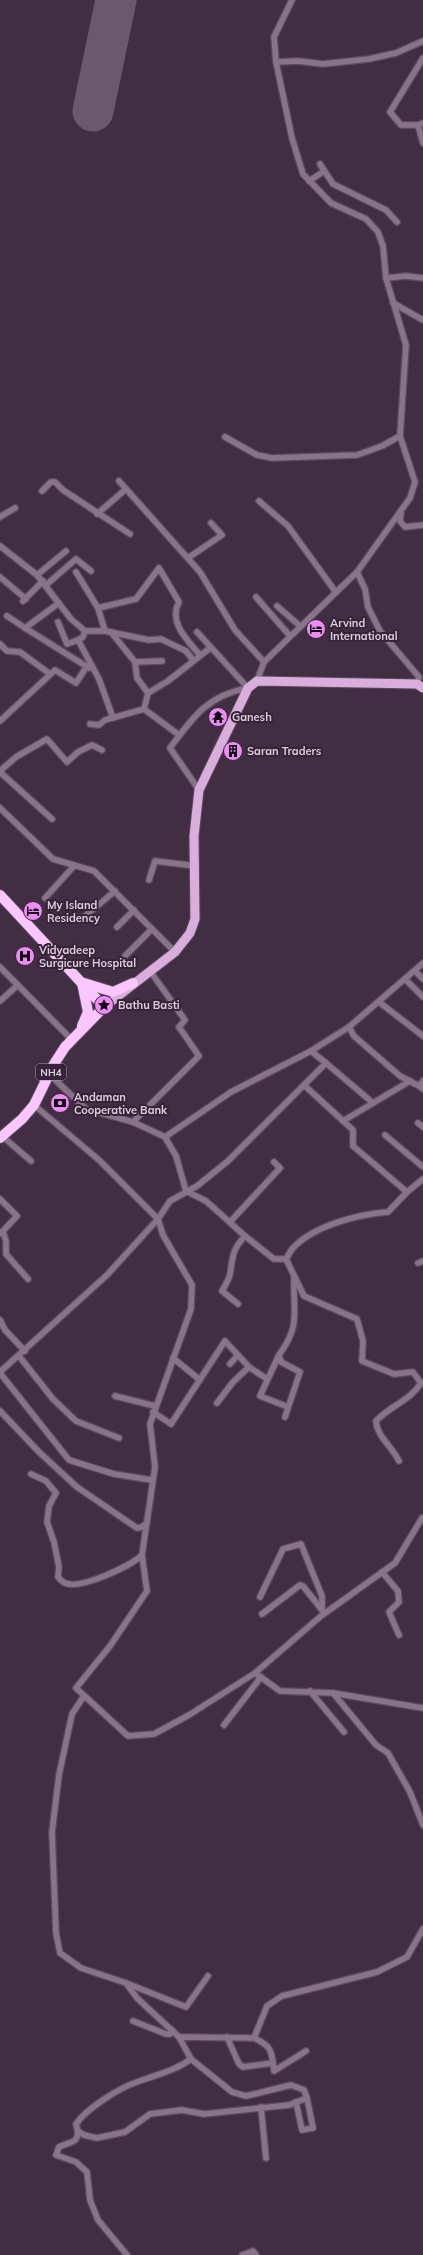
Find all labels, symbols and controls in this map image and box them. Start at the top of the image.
place label: Arvind International [330,616,398,643]
hotel icon: Arvind International [305,618,327,640]
temple icon: Ganesh [207,706,229,728]
place label: Ganesh [232,710,272,724]
building icon: Saran Traders [222,740,244,762]
place label: Saran Traders [247,744,322,758]
place label: My Island Residency [47,898,100,925]
hotel icon: My Island Residency [22,900,44,922]
place label: Vidyadeep Surgicure Hospital [38,943,136,970]
hospital icon: Vidyadeep Surgicure Hospital [14,945,36,967]
place icon: Bathu Basti [93,994,115,1016]
place label: Bathu Basti [118,998,180,1012]
road number: NH4 [36,1064,66,1080]
place label: Andaman Cooperative Bank [74,1090,168,1117]
bank icon: Andaman Cooperative Bank [49,1092,71,1114]

